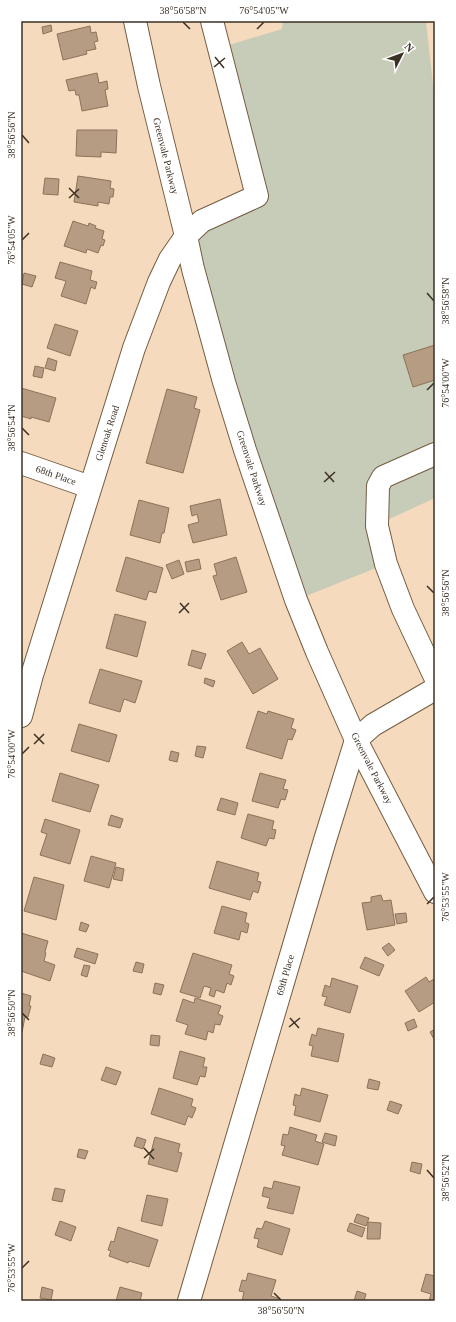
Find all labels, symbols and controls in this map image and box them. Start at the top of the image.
text: 38°56'58"N [159,5,207,16]
text: 76°54'05"W [239,5,289,16]
north arrow [382,34,422,74]
text: N [402,40,417,54]
text: 38°56'56"N [6,111,17,159]
street label: Greenvale Parkway [151,117,181,195]
text: 76°54'05"W [6,215,17,265]
text: 38°56'58"N [440,277,451,325]
text: 76°54'00"W [440,358,451,408]
text: 38°56'54"N [6,404,17,452]
street label: Glenoak Road [93,404,121,462]
street label: Greenvale Parkway [235,429,269,507]
street label: 68th Place [34,463,78,487]
text: 38°56'56"N [440,569,451,617]
text: 76°54'00"W [6,729,17,779]
street label: Greenvale Parkway [349,730,395,806]
text: 76°53'55"W [440,872,451,922]
street label: 69th Place [274,953,296,997]
text: 38°56'50"N [6,989,17,1037]
text: 38°56'52"N [440,1154,451,1202]
text: 76°53'55"W [6,1243,17,1293]
text: 38°56'50"N [257,1305,305,1316]

